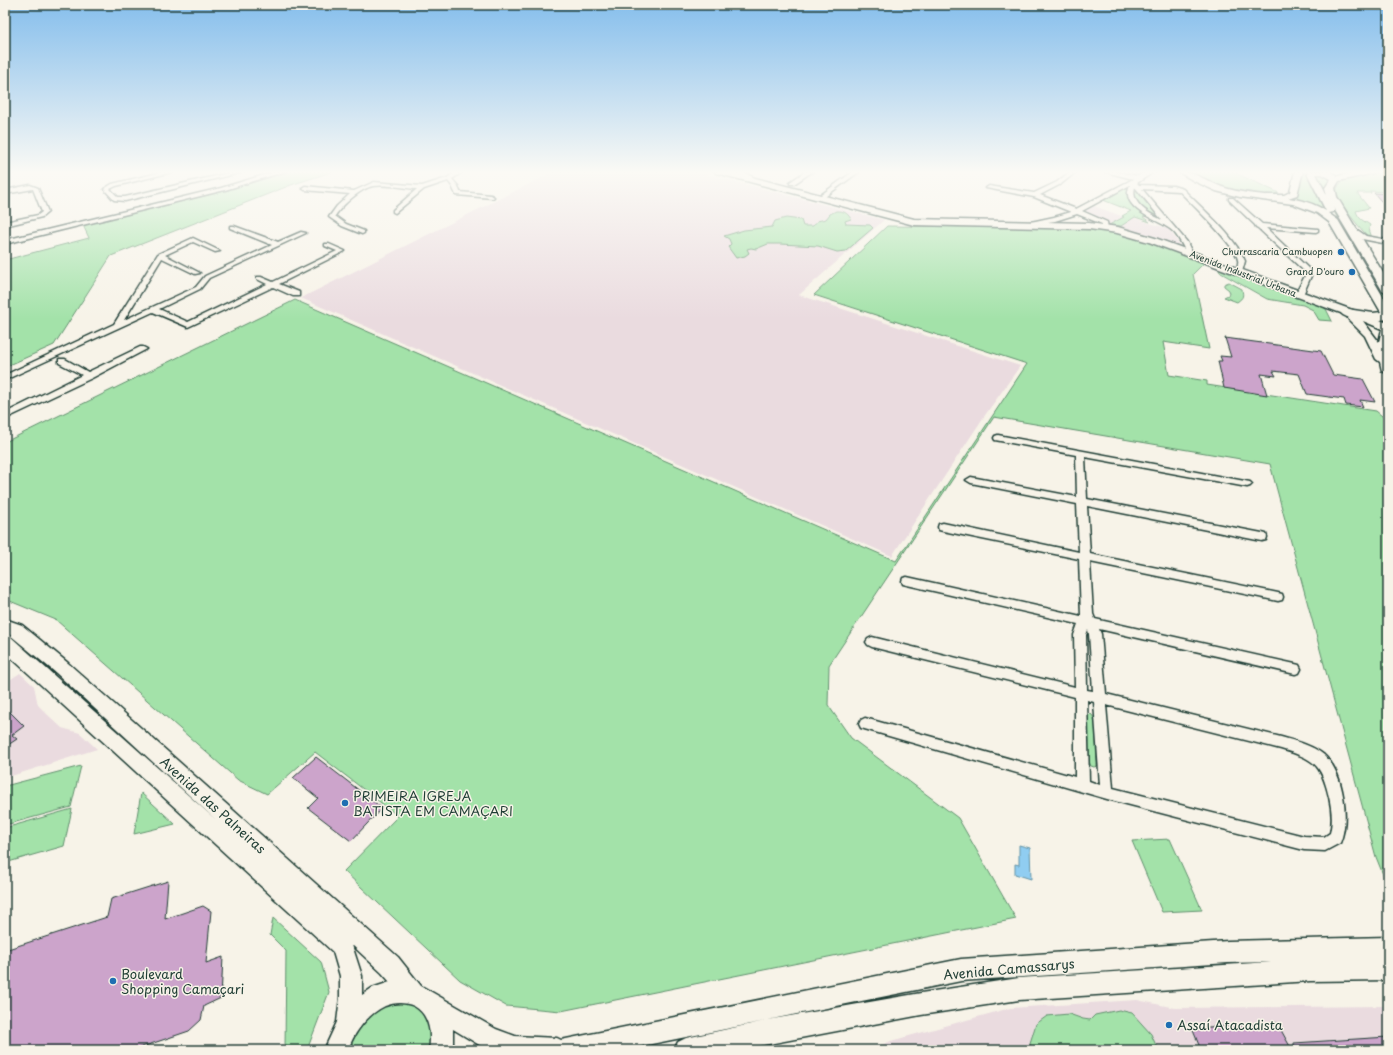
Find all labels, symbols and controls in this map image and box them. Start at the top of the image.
place label: Churrascaria Cambuopen [1222,244,1333,258]
street label: Avenida Industrial Urbana [1188,246,1299,300]
marker: Churrascaria Cambuopen [1336,247,1346,257]
place label: Grand D'ouro [1286,264,1344,278]
marker: Grand D'ouro [1347,267,1357,277]
street label: Avenida das Palneiras [156,752,270,857]
place label: PRIMEIRA IGREJA BATISTA EM CAMAÇARI [353,786,513,820]
marker: PRIMEIRA IGREJA BATISTA EM CAMAÇARI [340,798,350,808]
street label: Avenida Camassarys [943,953,1075,984]
place label: Boulevard Shopping Camaçari [121,964,244,998]
marker: Boulevard Shopping Camaçari [108,976,118,986]
place label: Assaí Atacadista [1177,1015,1284,1034]
marker: Assaí Atacadista [1164,1020,1174,1030]

